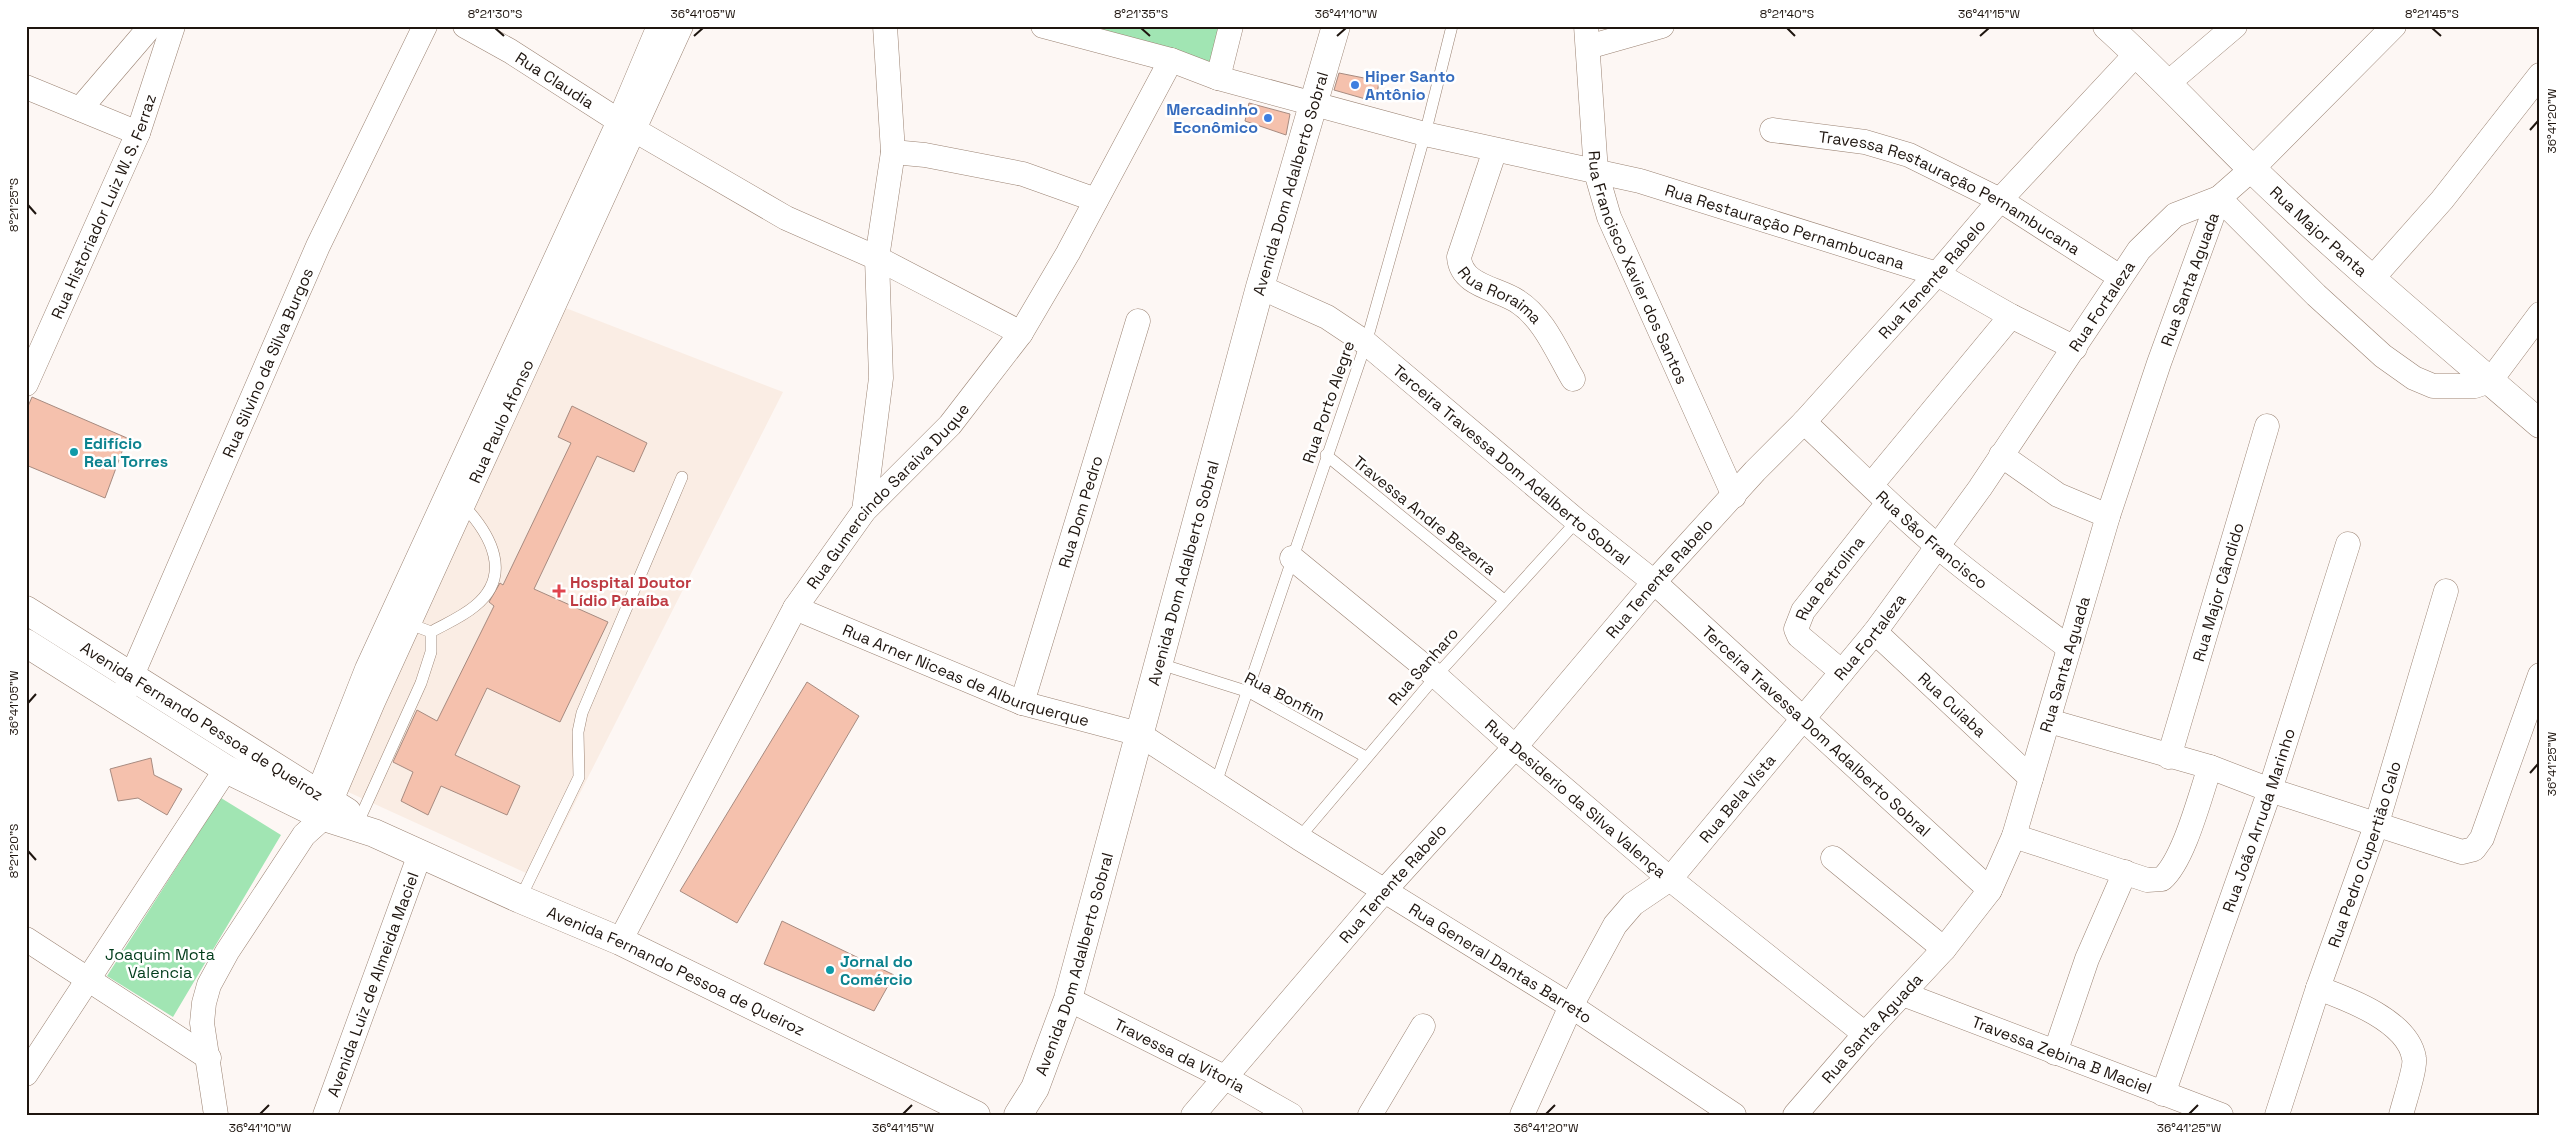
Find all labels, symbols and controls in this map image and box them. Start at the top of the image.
text: 8°21'30"S [468,6,522,22]
text: 36°41'05"W [671,6,736,22]
text: 8°21'35"S [1114,6,1168,22]
text: 36°41'10"W [1315,6,1378,22]
text: 8°21'40"S [1760,6,1814,22]
text: 36°41'15"W [1958,6,2021,22]
text: 8°21'45"S [2405,6,2459,22]
street label: Rua Claudia [511,47,598,113]
place label: Hiper Santo Antônio [1365,66,1455,105]
street label: Avenida Dom Adalberto Sobral [1248,69,1333,298]
marker: Hiper Santo Antônio [1349,79,1361,91]
text: 36°41'20"W [2544,88,2560,153]
street label: Rua Historiador Luiz W. S. Ferraz [46,91,161,322]
place label: Mercadinho Econômico [1166,99,1258,138]
marker: Mercadinho Econômico [1262,112,1274,124]
street label: Travessa Restauração Pernambucana [1817,126,2084,260]
street label: Rua Francisco Xavier dos Santos [1584,150,1692,387]
text: 8°21'25"S [6,178,22,232]
street label: Rua Restauração Pernambucana [1662,179,1907,274]
street label: Rua Major Panta [2265,182,2372,281]
street label: Rua Santa Aguada [2156,210,2224,349]
street label: Rua Tenente Rabelo [1874,215,1990,343]
street label: Rua Fortaleza [2064,257,2140,356]
street label: Rua Roraima [1453,262,1546,328]
street label: Rua Silvino da Silva Burgos [218,265,318,461]
street label: Rua Porto Alegre [1298,338,1359,466]
street label: Rua Paulo Afonso [464,356,539,487]
street label: Terceira Travessa Dom Adalberto Sobral [1388,360,1634,570]
street label: Rua Gumercindo Saraiva Duque [802,399,974,593]
place label: Edifício Real Torres [84,433,168,472]
marker: Edifício Real Torres [68,446,80,458]
street label: Travessa Andre Bezerra [1349,451,1501,580]
street label: Rua Dom Pedro [1054,453,1108,571]
street label: Avenida Dom Adalberto Sobral [1143,458,1224,688]
street label: Rua São Francisco [1871,486,1992,594]
street label: Rua Tenente Rabelo [1601,514,1718,643]
street label: Rua Major Cândido [2188,520,2249,664]
street label: Rua Petrolina [1790,532,1869,623]
place label: Hospital Doutor Lídio Paraíba [570,572,691,611]
marker: Hospital Doutor Lídio Paraíba [552,584,566,598]
street label: Rua Fortaleza [1829,589,1911,685]
street label: Rua Santa Aguada [2035,594,2095,735]
street label: Rua Arner Niceas de Alburquerque [839,619,1091,731]
street label: Terceira Travessa Dom Adalberto Sobral [1697,621,1935,841]
street label: Rua Sanharo [1384,623,1463,710]
street label: Avenida Fernando Pessoa de Queiroz [77,637,327,805]
street label: Rua Bonfim [1241,667,1329,726]
street label: Rua Cuiaba [1913,668,1991,742]
text: 36°41'05"W [6,670,22,735]
street label: Rua Desiderio da Silva Valença [1480,715,1671,882]
street label: Rua João Arruda Marinho [2218,726,2300,915]
text: 36°41'25"W [2544,731,2560,796]
street label: Rua Bela Vista [1695,750,1780,847]
street label: Rua Pedro Cupertião Calo [2323,759,2406,951]
street label: Rua Tenente Rabelo [1334,819,1451,947]
text: 8°21'20"S [6,824,22,878]
street label: Avenida Dom Adalberto Sobral [1030,850,1118,1079]
street label: Avenida Luiz de Almeida Maciel [322,869,424,1100]
street label: Rua General Dantas Barreto [1405,898,1596,1028]
street label: Avenida Fernando Pessoa de Queiroz [544,902,808,1041]
park label: Joaquim Mota Valencia [105,944,215,983]
place label: Jornal do Comércio [840,951,913,990]
marker: Jornal do Comércio [824,964,836,976]
street label: Rua Santa Aguada [1817,969,1927,1088]
street label: Travessa Zebina B Maciel [1969,1011,2155,1099]
street label: Travessa da Vitoria [1110,1014,1249,1098]
text: 36°41'10"W [229,1120,292,1136]
text: 36°41'15"W [872,1120,935,1136]
text: 36°41'20"W [1514,1120,1579,1136]
text: 36°41'25"W [2157,1120,2222,1136]

